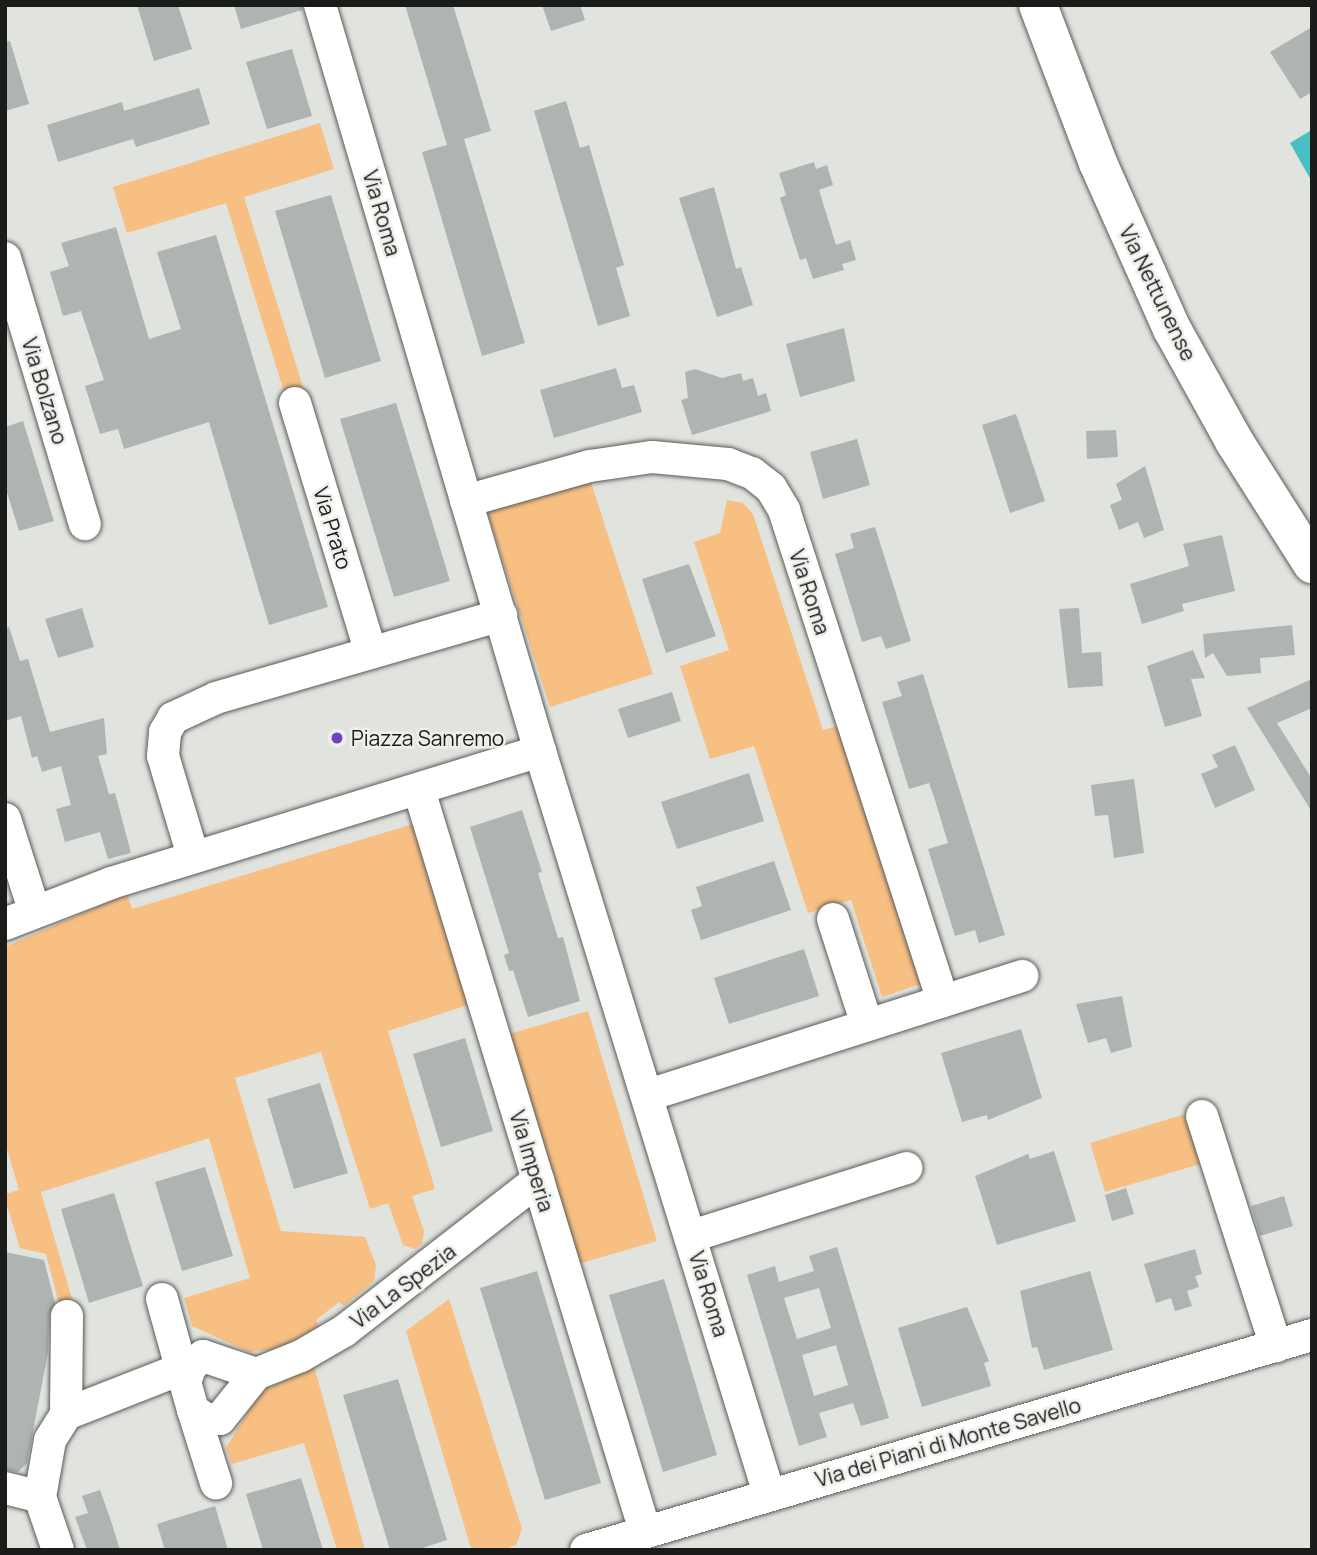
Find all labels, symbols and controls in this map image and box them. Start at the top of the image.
street label: Via Roma [358,167,406,259]
street label: Via Nettunense [1114,221,1202,365]
street label: Via Bolzano [17,335,73,447]
street label: Via Prato [309,484,357,572]
street label: Via Roma [784,546,836,638]
place label: Piazza Sanremo [351,725,504,751]
marker: Piazza Sanremo [329,730,345,746]
street label: Via Imperia [505,1107,559,1215]
street label: Via La Spezia [346,1238,460,1334]
street label: Via Roma [684,1248,734,1340]
street label: Via dei Piani di Monte Savello [812,1392,1084,1492]

